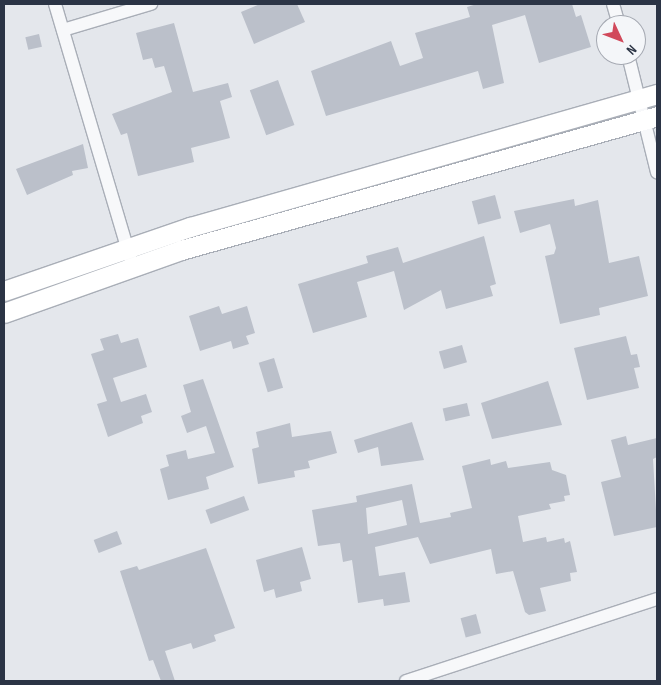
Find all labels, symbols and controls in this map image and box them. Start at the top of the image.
north arrow [596,15,646,65]
text: N [623,41,640,58]

